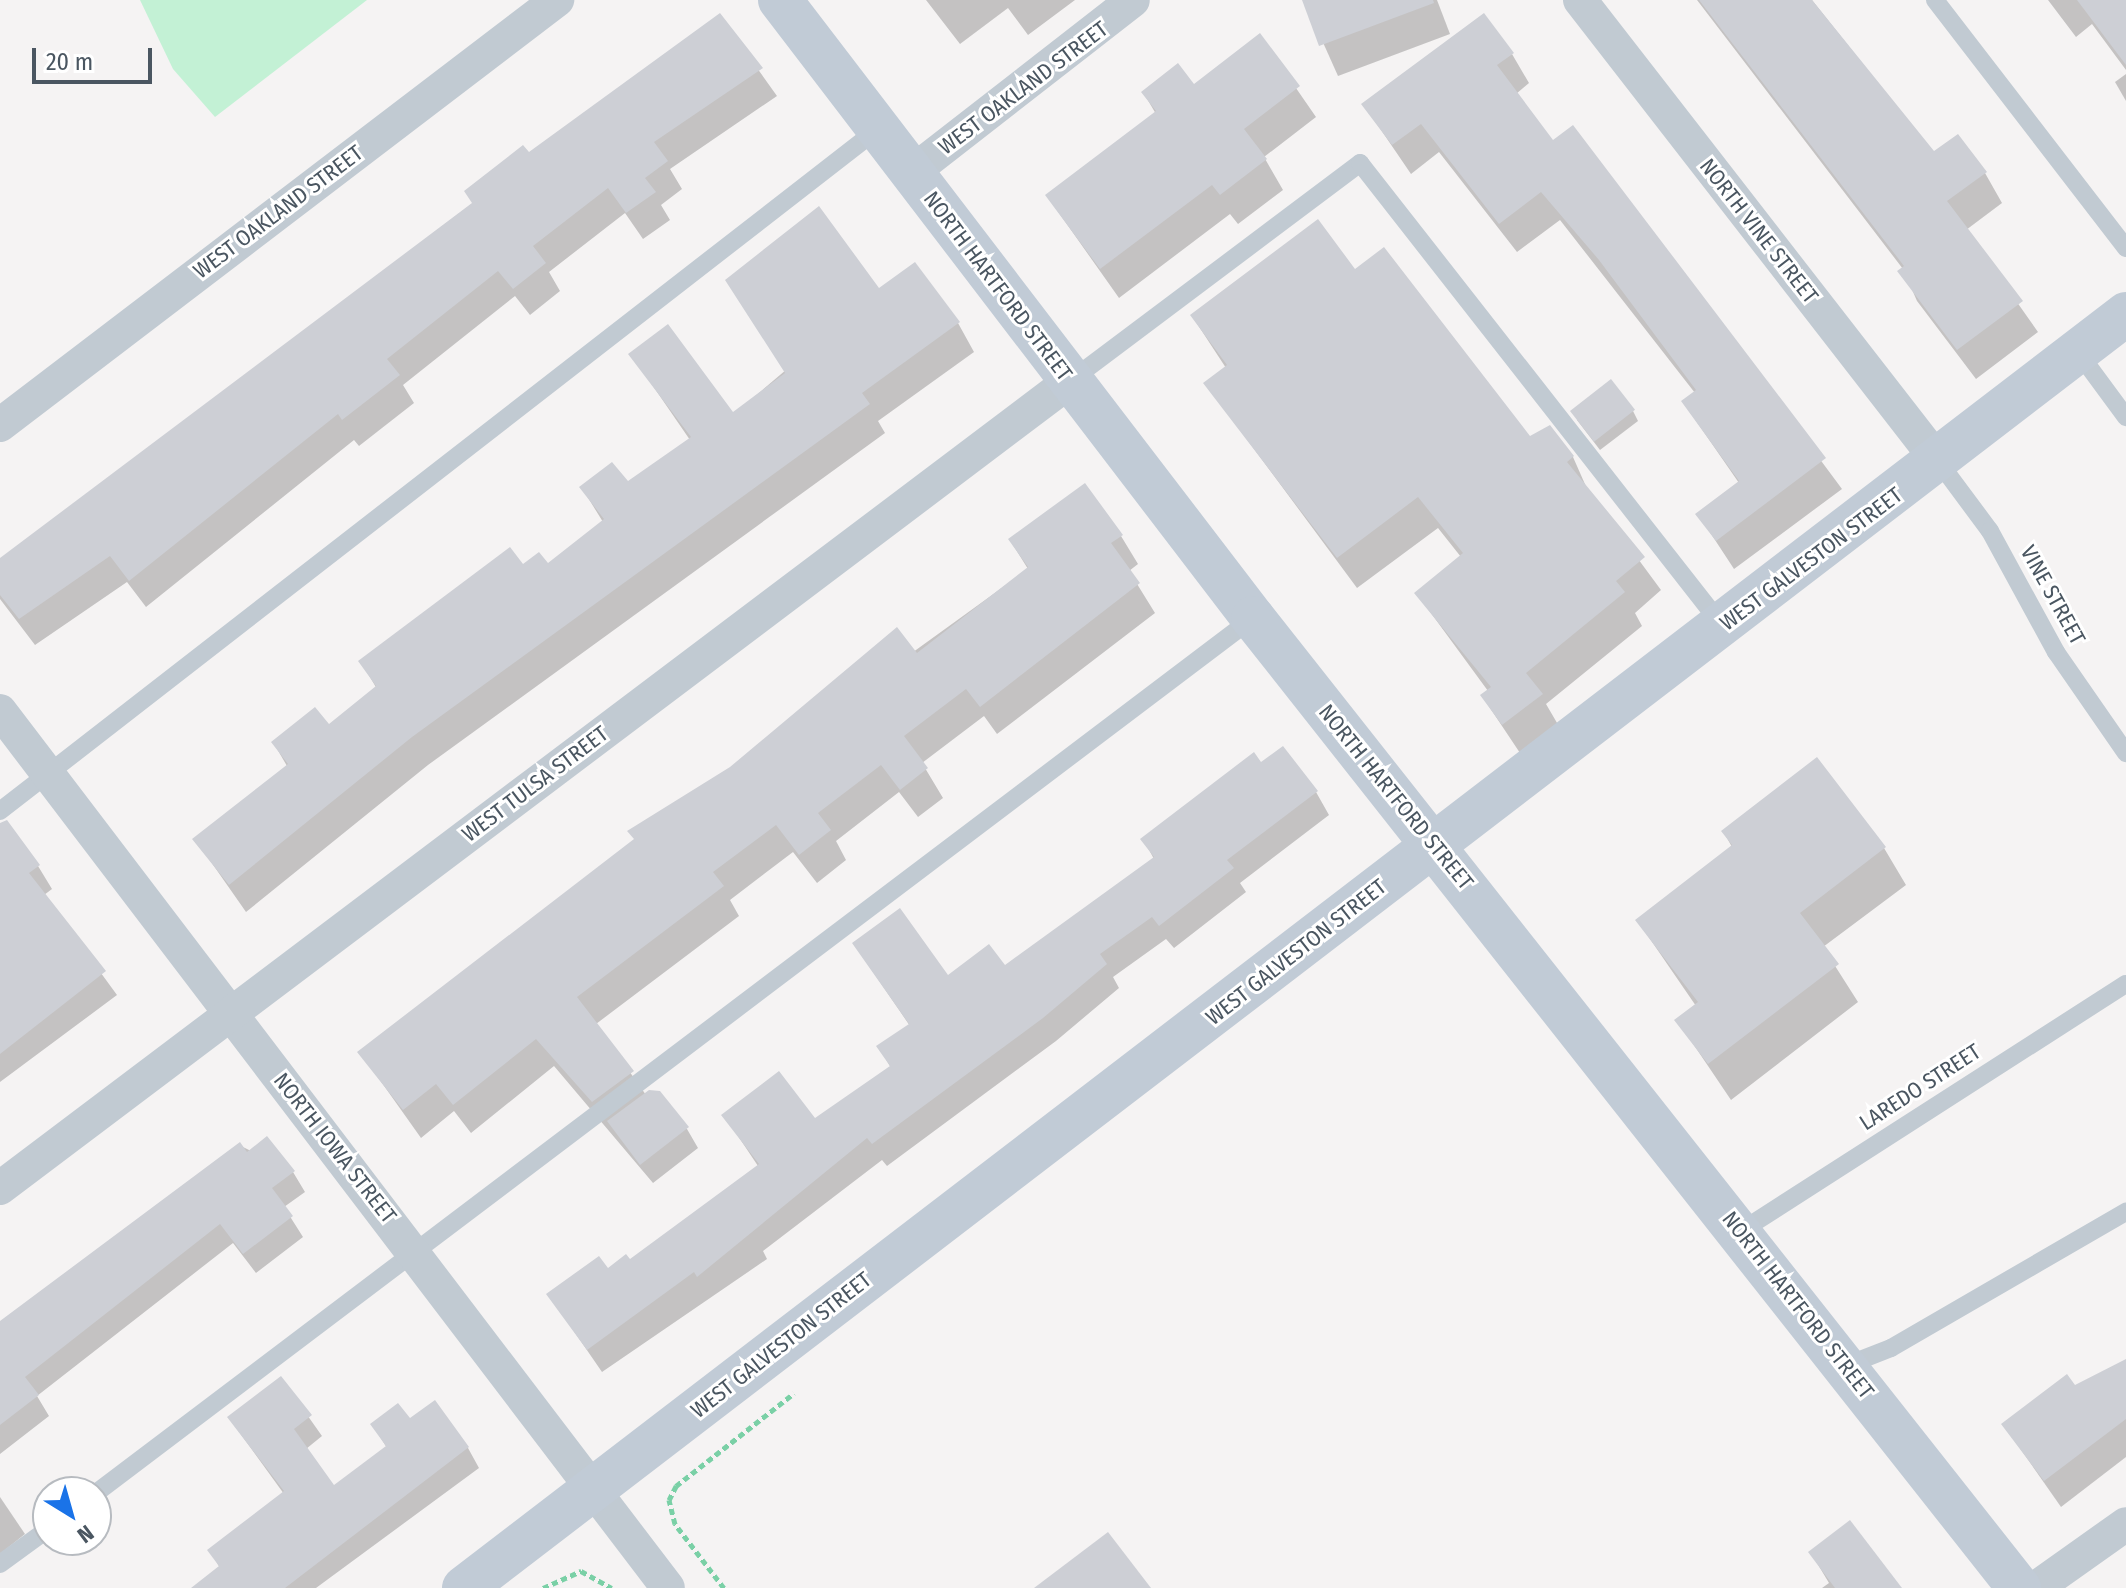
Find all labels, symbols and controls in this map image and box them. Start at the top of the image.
street label: WEST OAKLAND STREET [933,16,1113,160]
scale bar [36,32,156,82]
text: 20 m [46,48,93,76]
street label: WEST OAKLAND STREET [188,140,368,284]
street label: NORTH VINE STREET [1694,153,1824,309]
street label: NORTH HARTFORD STREET [918,186,1078,386]
street label: WEST GALVESTON STREET [1715,482,1907,636]
street label: VINE STREET [2015,541,2091,649]
street label: NORTH HARTFORD STREET [1313,699,1479,895]
street label: WEST TULSA STREET [457,721,613,847]
street label: WEST GALVESTON STREET [1201,873,1391,1031]
street label: LAREDO STREET [1855,1038,1985,1136]
street label: NORTH IOWA STREET [268,1068,402,1228]
street label: NORTH HARTFORD STREET [1717,1206,1879,1404]
street label: WEST GALVESTON STREET [686,1266,876,1424]
north arrow [32,1476,112,1556]
text: N [72,1519,99,1549]

